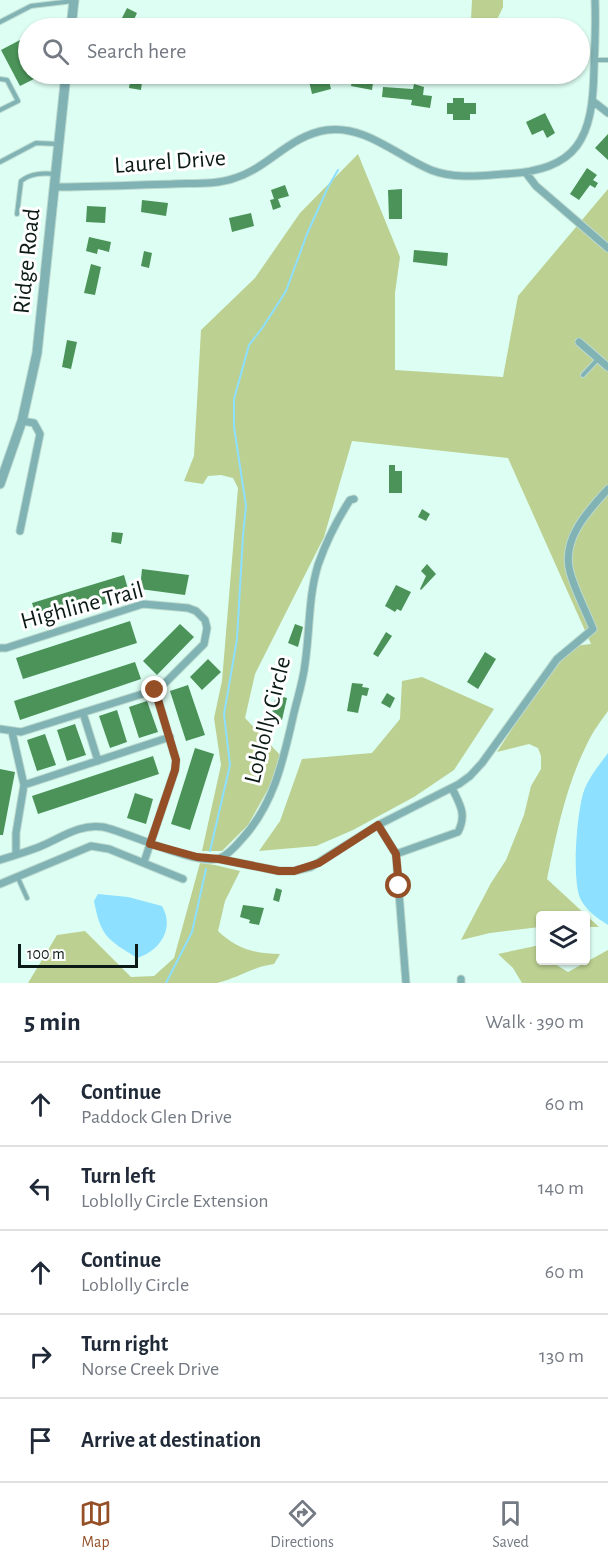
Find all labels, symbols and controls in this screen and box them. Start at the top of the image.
search box [18,18,590,84]
icon: search [39,35,72,68]
text: Search here [87,40,186,62]
street label: Laurel Drive [113,146,227,178]
street label: Ridge Road [10,207,44,315]
street label: Highline Trail [18,578,146,634]
street label: Loblolly Circle [241,654,295,786]
route end [141,676,167,702]
route start [385,872,411,898]
map controls [536,911,590,965]
button: layers [536,911,590,965]
scale bar [18,941,138,968]
text: 100 m [27,946,65,962]
text: 5 min [24,1009,81,1035]
text: Walk · 390 m [485,1012,584,1032]
text: Continue [81,1081,161,1103]
icon: ahead [24,1088,57,1121]
text: 60 m [545,1094,584,1114]
text: Paddock Glen Drive [81,1107,232,1127]
text: Turn left [81,1165,155,1187]
icon: left [24,1172,57,1205]
text: 140 m [538,1178,584,1198]
text: Loblolly Circle Extension [81,1191,269,1211]
text: Continue [81,1249,161,1271]
icon: ahead [24,1256,57,1289]
text: 60 m [545,1262,584,1282]
text: Loblolly Circle [81,1275,189,1295]
text: Turn right [81,1333,168,1355]
icon: right [24,1340,57,1373]
text: 130 m [539,1346,584,1366]
text: Norse Creek Drive [81,1359,219,1379]
icon: arrive [24,1424,57,1457]
text: Arrive at destination [81,1429,261,1451]
tab: Map [79,1497,112,1552]
tab: Directions [270,1497,334,1552]
tab: Saved [492,1497,529,1552]

